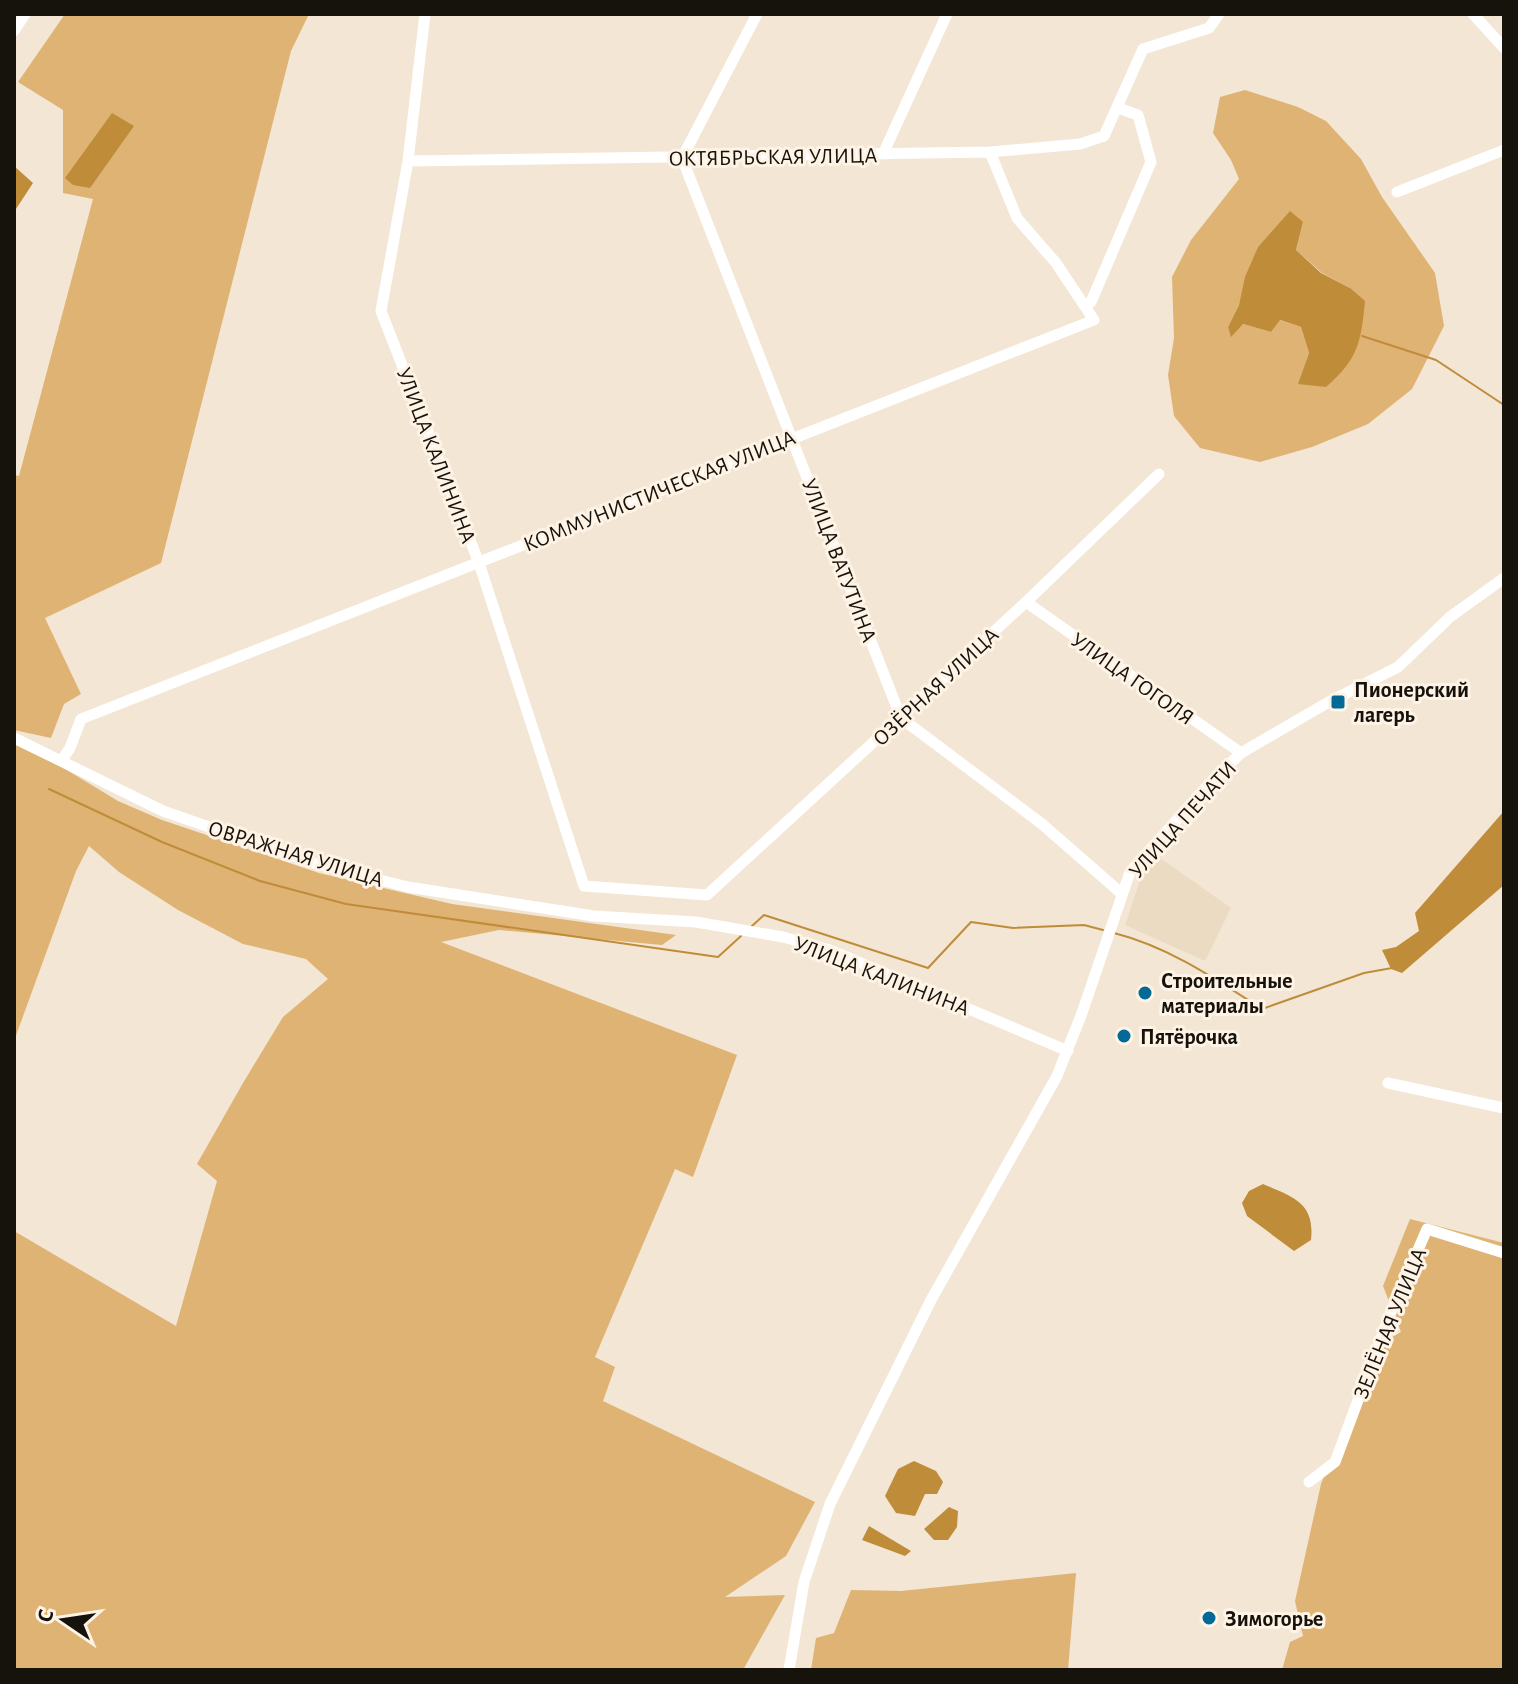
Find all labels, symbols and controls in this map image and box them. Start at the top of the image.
street label: ОКТЯБРЬСКАЯ УЛИЦА [668,144,878,170]
street label: УЛИЦА КАЛИНИНА [392,364,480,546]
street label: КОММУНИСТИЧЕСКАЯ УЛИЦА [520,426,799,556]
street label: УЛИЦА ВАТУТИНА [798,476,880,645]
street label: ОЗЁРНАЯ УЛИЦА [869,623,1003,750]
street label: УЛИЦА ГОГОЛЯ [1067,628,1198,729]
place label: Пионерский лагерь [1354,679,1469,726]
marker: Пионерский лагерь [1329,693,1347,711]
street label: УЛИЦА ПЕЧАТИ [1125,757,1241,882]
street label: ОВРАЖНАЯ УЛИЦА [206,817,386,891]
street label: УЛИЦА КАЛИНИНА [791,932,973,1020]
place label: Строительные материалы [1161,970,1293,1017]
marker: Строительные материалы [1136,984,1154,1002]
place label: Пятёрочка [1140,1026,1238,1048]
marker: Пятёрочка [1115,1027,1133,1045]
street label: ЗЕЛЁНАЯ УЛИЦА [1350,1245,1430,1402]
north arrow [24,1580,104,1660]
text: С [33,1607,58,1624]
place label: Зимогорье [1225,1608,1323,1630]
marker: Зимогорье [1200,1609,1218,1627]

